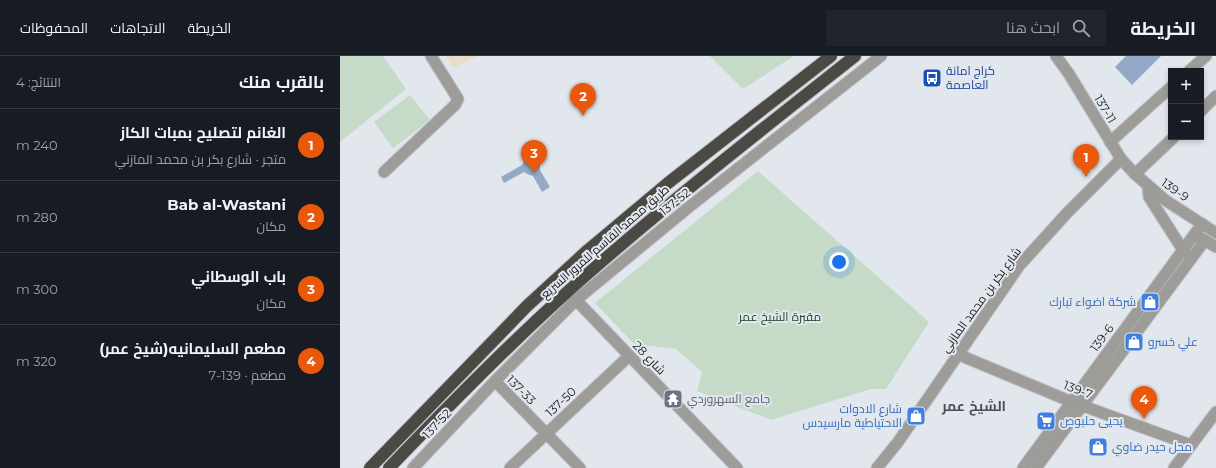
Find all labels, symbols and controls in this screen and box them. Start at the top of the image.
search box [826,10,1106,46]
icon: search [1070,17,1092,39]
text: الخريطة [1130,17,1196,40]
text: ابحث هنا [1006,18,1060,37]
text: المحفوظات [20,19,88,37]
text: الاتجاهات [110,19,166,37]
text: الخريطة [188,19,231,37]
place label: كراج امانة العاصمة [946,63,995,92]
bus stop icon: كراج امانة العاصمة [921,67,943,89]
map controls [1168,68,1204,140]
button: + [1168,68,1204,104]
text: بالقرب منك [239,72,324,92]
text: النتائج: 4 [16,74,61,90]
pin: 2 [570,83,596,116]
street label: 137-11 [1091,92,1120,126]
button: − [1168,104,1204,140]
text: الغانم لتصليح بمبات الكاز [120,123,286,142]
text: 240 m [16,137,58,153]
text: 1 [308,137,314,153]
pin: 3 [521,140,547,173]
pin: 1 [1073,144,1099,177]
text: متجر · شارع بكر بن محمد المازني [115,151,286,167]
street label: 139-9 [1159,175,1192,204]
street label: طريق محمد القاسم للمرور السريع [537,182,673,302]
street label: 137-52 [656,184,693,219]
text: Bab al-Wastani [167,195,286,214]
text: 280 m [16,209,58,225]
text: 2 [307,209,315,225]
text: مكان [257,218,286,234]
street label: شارع بكر بن محمد المازني [937,244,1026,357]
your location [829,252,849,272]
text: باب الوسطاني [191,267,286,286]
text: 300 m [16,281,58,297]
text: 3 [307,281,315,297]
shop icon: شركة اضواء تبارك [1139,291,1161,313]
place label: شركة اضواء تبارك [1049,294,1136,309]
text: مكان [257,295,286,311]
park label: مقبرة الشيخ عمر [738,309,821,325]
street label: 139-6 [1087,321,1117,354]
shop icon: علي خسرو [1123,331,1145,353]
place label: علي خسرو [1148,334,1198,352]
street label: شارع 28 [629,338,669,378]
text: مطعم السليمانيه(شيخ عمر) [99,339,286,358]
text: 320 m [16,353,56,369]
text: 4 [307,353,315,369]
text: مطعم · 139-7 [208,367,286,383]
street label: 137-33 [504,372,539,408]
street label: 139-7 [1061,377,1095,402]
street label: 137-50 [542,384,579,420]
pin: 4 [1131,386,1157,419]
temple icon: جامع السهروردي [662,388,684,410]
place label: جامع السهروردي [687,391,770,409]
district label: الشيخ عمر [941,397,1006,416]
place label: شارع الادوات الاحتياطية مارسيدس [802,401,902,430]
street label: 137-52 [419,405,454,442]
shop icon: شارع الادوات الاحتياطية مارسيدس [905,405,927,427]
supermarket icon: يحيى حلبوص [1035,410,1057,432]
place label: يحيى حلبوص [1060,413,1124,428]
shop icon: محل حيدر ضاوي [1087,436,1109,458]
place label: محل حيدر ضاوي [1112,439,1192,457]

